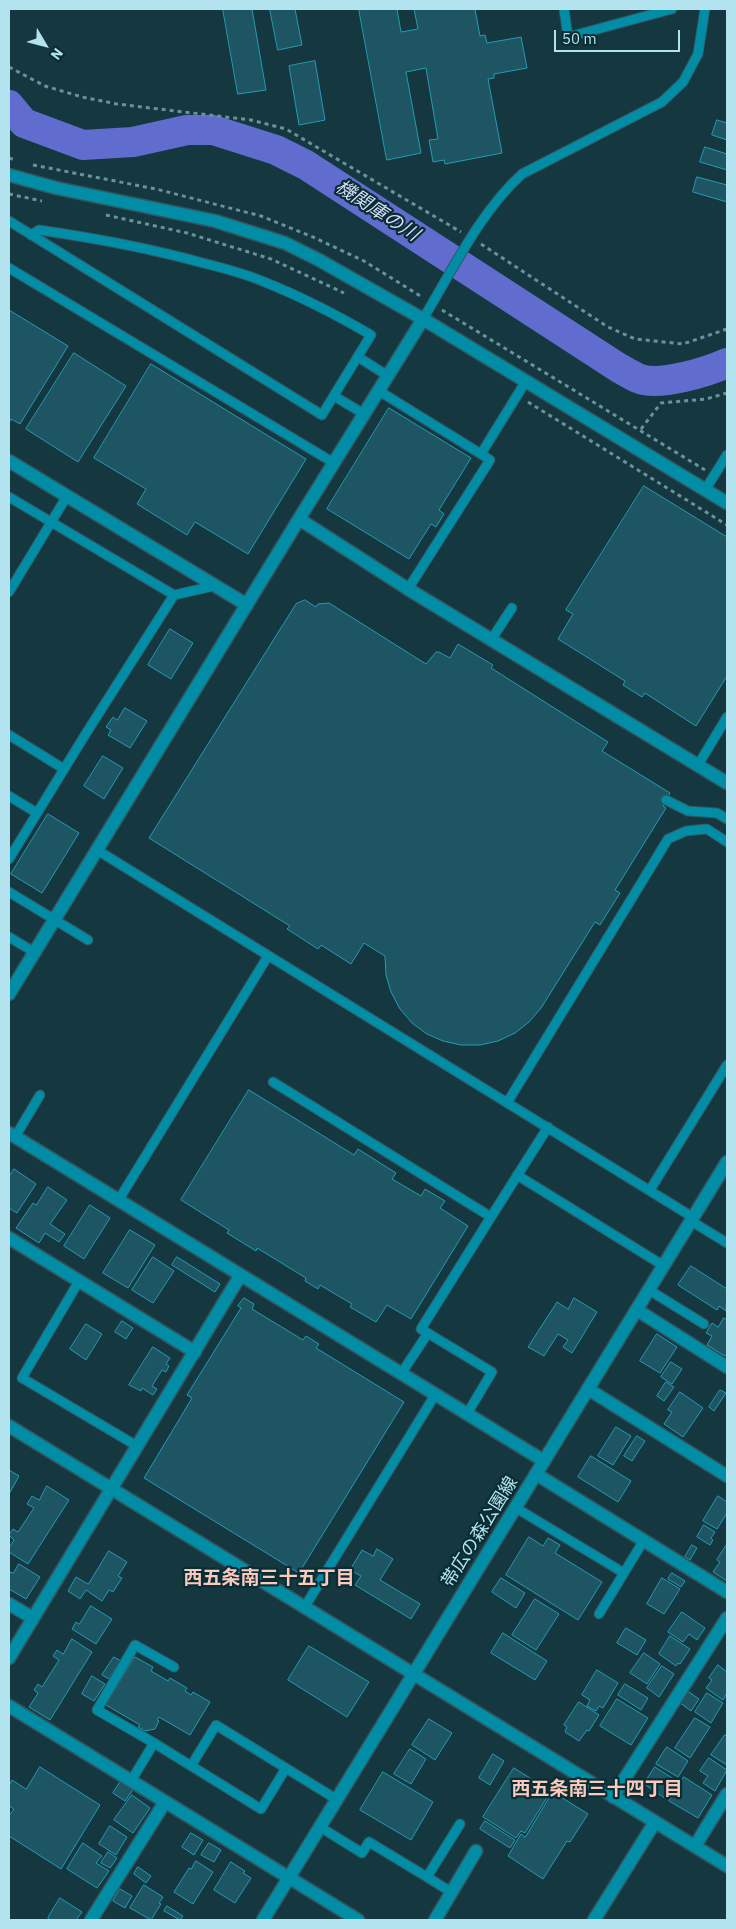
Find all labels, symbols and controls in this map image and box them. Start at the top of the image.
north arrow [20,20,70,70]
scale bar [556,20,682,52]
text: 50 m [562,29,597,48]
text: N [47,45,67,63]
water label: 機関庫の川 [331,176,423,246]
street label: 帯広の森公園線 [437,1473,523,1591]
district label: 西五条南三十五丁目 [184,1568,354,1590]
district label: 西五条南三十四丁目 [512,1779,682,1801]

